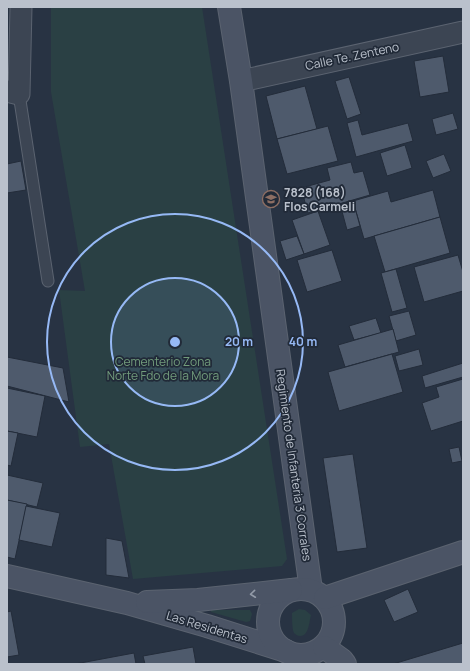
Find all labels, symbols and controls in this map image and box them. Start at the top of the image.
street label: Calle Te. Zenteno [303,38,401,74]
place label: 7828 (168) Flos Carmeli [284,184,355,215]
school or university icon: 7828 (168) Flos Carmeli [261,189,281,209]
text: 20 m [225,333,253,350]
text: 40 m [289,333,317,350]
centre of rings [168,335,182,349]
park label: Cementerio Zona Norte Fdo de la Mora [107,353,219,384]
street label: Regimiento de Infanteria 3 Corrales [272,368,316,562]
one-way arrow [249,589,256,598]
street label: Las Residentas [164,607,250,647]

